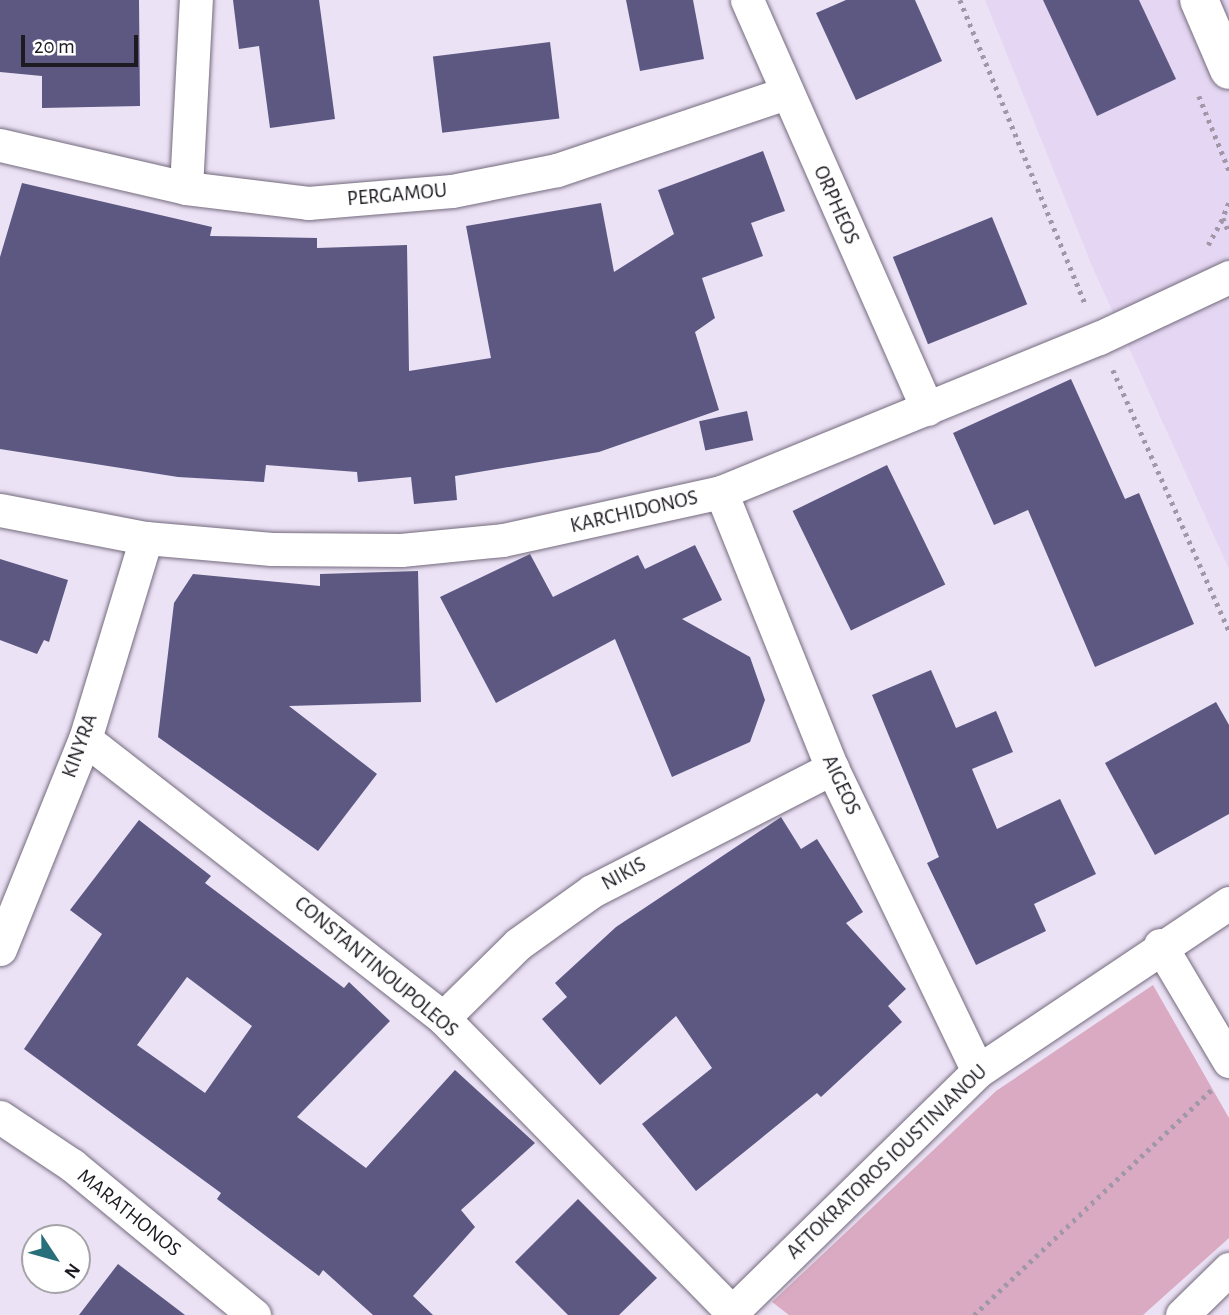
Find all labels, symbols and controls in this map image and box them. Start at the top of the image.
scale bar [24,21,142,65]
text: 20 m [34,36,75,57]
street label: ORPHEOS [808,162,864,248]
street label: PERGAMOU [346,178,448,212]
street label: KARCHIDONOS [568,485,700,539]
street label: KINYRA [57,711,103,781]
street label: AIGEOS [816,751,866,819]
street label: NIKIS [597,852,651,896]
street label: CONSTANTINOUPOLEOS [289,891,463,1043]
street label: AFTOKRATOROS IOUSTINIANOU [781,1059,993,1265]
street label: MARATHONOS [72,1163,186,1263]
north arrow [21,1224,91,1294]
text: N [60,1260,83,1281]

